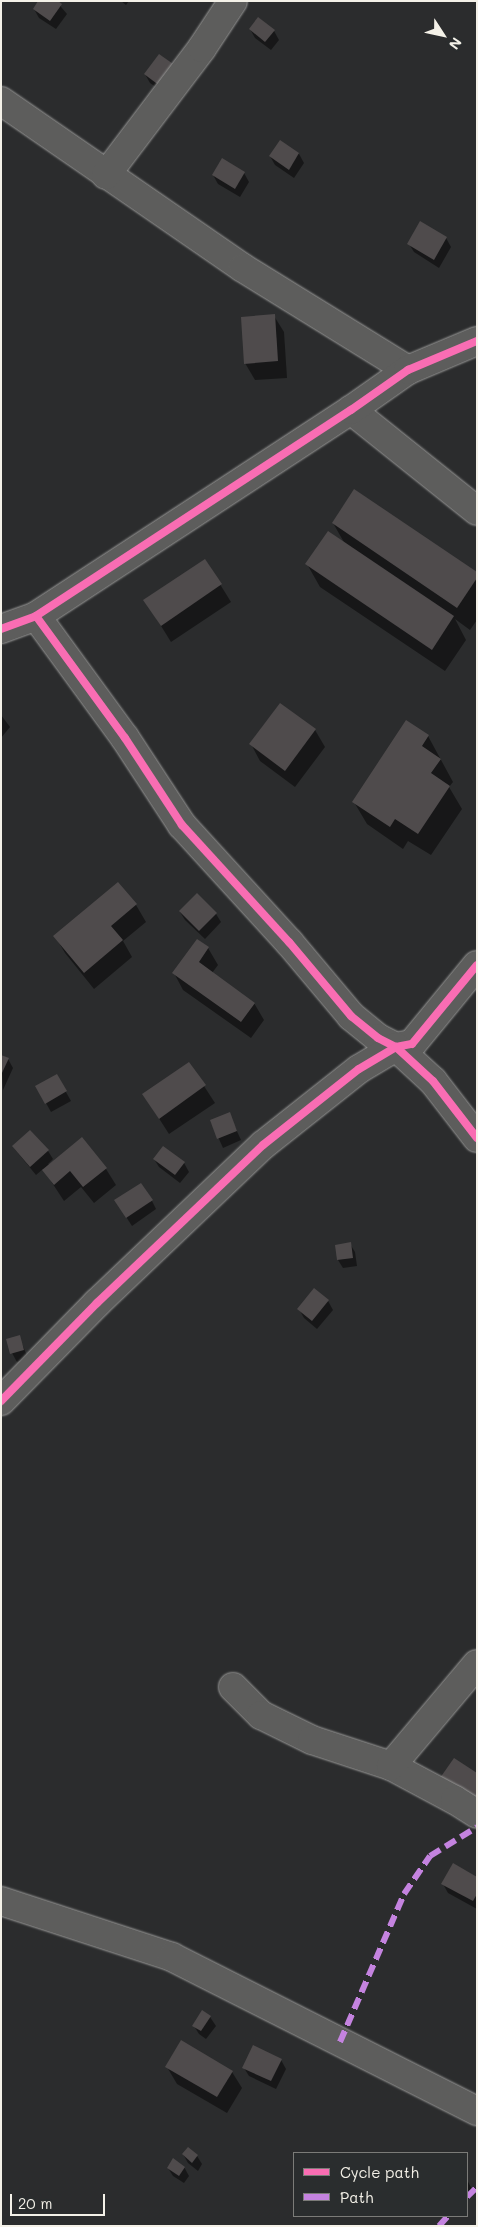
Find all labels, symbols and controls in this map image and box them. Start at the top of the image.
north arrow [418,10,468,60]
text: N [445,34,467,54]
legend [293,2152,468,2217]
text: Cycle path [340,2162,419,2182]
scale bar [12,2184,108,2216]
text: Path [340,2187,374,2207]
text: 20 m [18,2193,52,2213]

